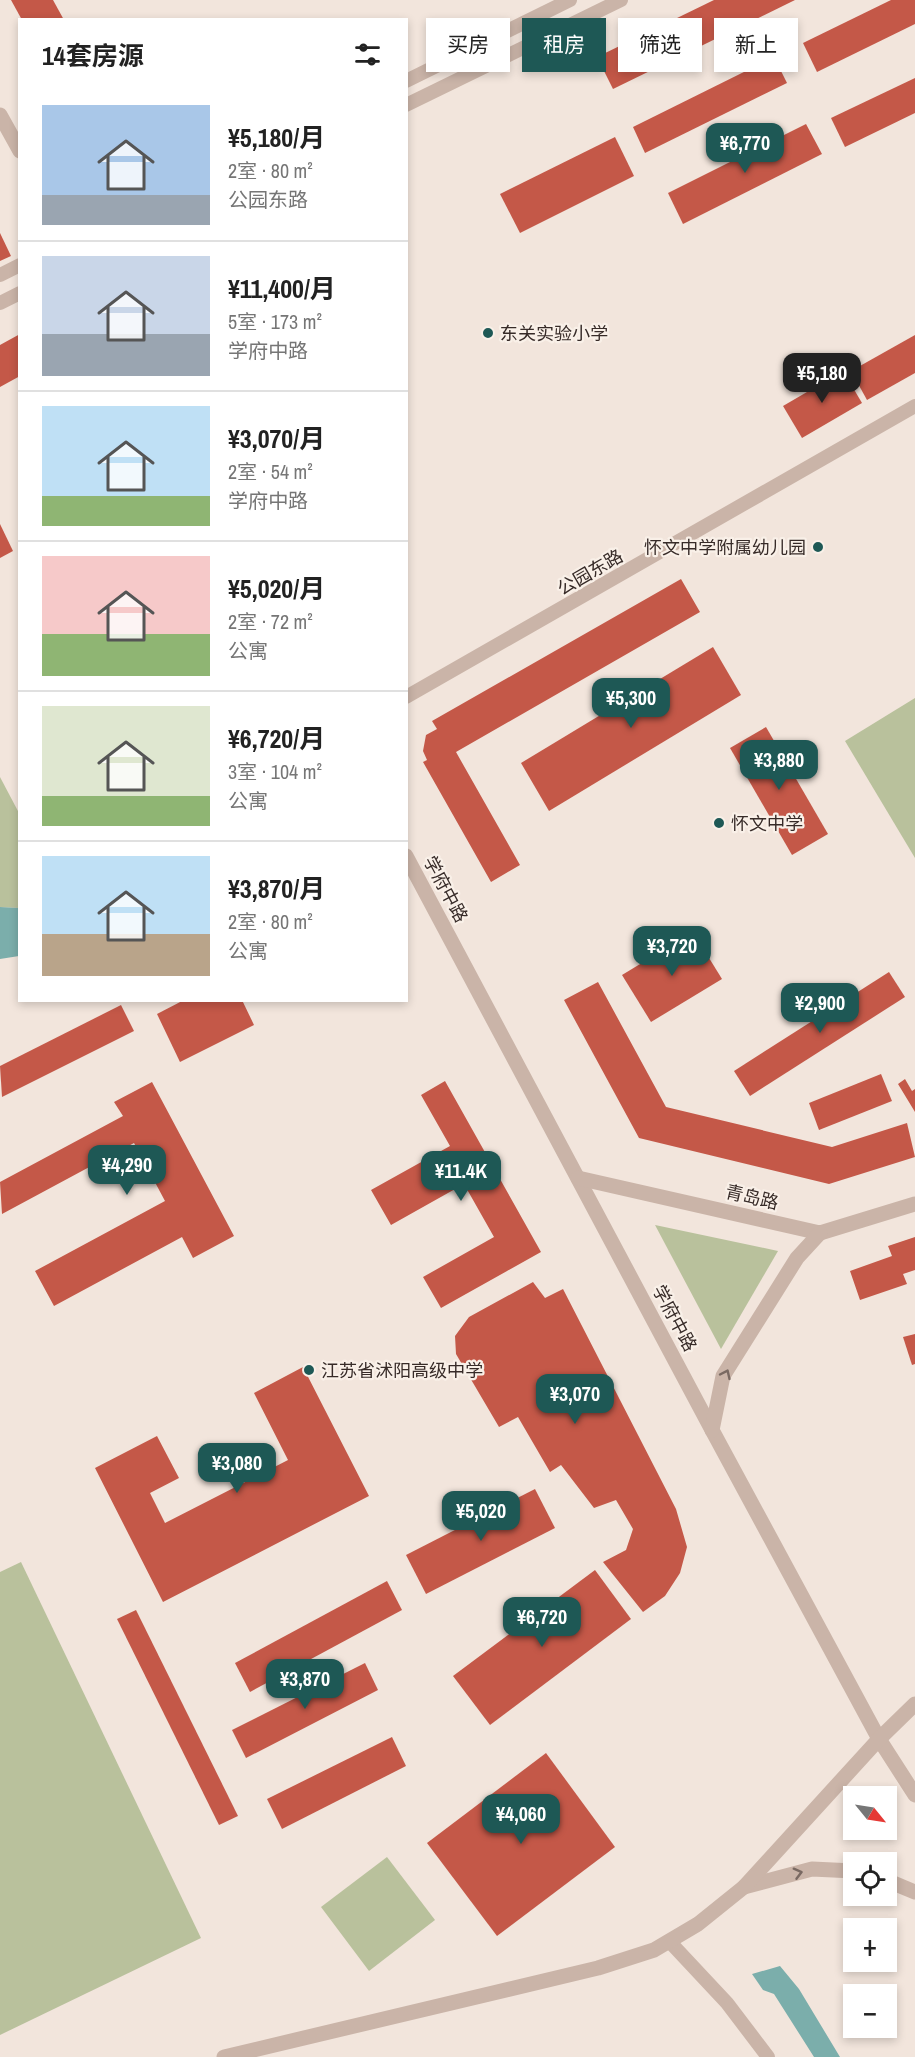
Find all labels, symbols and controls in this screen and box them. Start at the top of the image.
chip: 买房 [426,18,510,72]
chip: 租房 [522,18,606,72]
chip: 筛选 [618,18,702,72]
chip: 新上 [714,18,798,72]
text: 14套房源 [42,38,144,73]
icon: filters [351,38,384,71]
text: ¥5,180/月 [228,120,325,155]
pin: ¥6,770 [696,123,794,174]
icon: home [90,129,162,201]
text: ¥6,770 [720,129,770,156]
text: 2室 · 80 m² [228,157,313,184]
text: 公园东路 [228,186,308,213]
text: ¥11,400/月 [228,271,336,306]
icon: home [90,280,162,352]
text: 5室 · 173 m² [228,308,322,335]
place label: 东关实验小学 [500,321,608,346]
marker: 东关实验小学 [481,326,495,340]
text: 学府中路 [228,337,308,364]
pin: ¥5,180 [773,353,871,404]
text: ¥5,180 [797,359,847,386]
text: ¥3,070/月 [228,421,325,456]
icon: home [90,430,162,502]
text: 2室 · 54 m² [228,458,313,485]
text: 学府中路 [228,487,308,514]
place label: 怀文中学附属幼儿园 [644,535,806,560]
marker: 怀文中学附属幼儿园 [811,540,825,554]
street label: 公园东路 [553,543,627,601]
text: ¥5,020/月 [228,571,325,606]
icon: home [90,580,162,652]
text: 2室 · 72 m² [228,608,313,635]
text: 公寓 [228,637,268,664]
pin: ¥5,300 [582,678,680,729]
text: ¥5,300 [606,684,656,711]
text: ¥6,720/月 [228,721,325,756]
icon: home [90,730,162,802]
pin: ¥3,880 [730,740,828,791]
text: ¥3,880 [754,746,804,773]
text: 3室 · 104 m² [228,758,322,785]
text: 公寓 [228,787,268,814]
place label: 怀文中学 [731,811,803,836]
marker: 怀文中学 [712,816,726,830]
street label: 学府中路 [418,851,474,927]
text: ¥3,870/月 [228,871,325,906]
icon: home [90,880,162,952]
text: 2室 · 80 m² [228,908,313,935]
pin: ¥3,720 [623,926,721,977]
text: ¥3,720 [647,932,697,959]
text: 公寓 [228,937,268,964]
pin: ¥2,900 [771,983,869,1034]
text: ¥2,900 [795,989,845,1016]
pin: ¥4,290 [78,1145,176,1196]
text: ¥4,290 [102,1151,152,1178]
pin: ¥11.4K [412,1151,510,1202]
text: ¥11.4K [435,1157,487,1184]
street label: 青岛路 [723,1179,781,1215]
street label: 学府中路 [647,1280,703,1356]
place label: 江苏省沭阳高级中学 [321,1358,483,1383]
marker: 江苏省沭阳高级中学 [302,1363,316,1377]
one-way arrow [718,1369,730,1380]
pin: ¥3,070 [526,1374,624,1425]
text: ¥3,070 [550,1380,600,1407]
pin: ¥3,080 [188,1443,286,1494]
text: ¥3,080 [212,1449,262,1476]
pin: ¥5,020 [432,1491,530,1542]
text: ¥5,020 [456,1497,506,1524]
pin: ¥6,720 [493,1597,591,1648]
text: ¥6,720 [517,1603,567,1630]
pin: ¥3,870 [256,1659,354,1710]
text: ¥3,870 [280,1665,330,1692]
north arrow [843,1786,897,1840]
map controls [843,1786,897,2038]
pin: ¥4,060 [472,1794,570,1845]
text: ¥4,060 [496,1800,546,1827]
button: locate [843,1852,897,1906]
one-way arrow [793,1867,803,1880]
button: + [843,1918,897,1972]
button: − [843,1984,897,2038]

